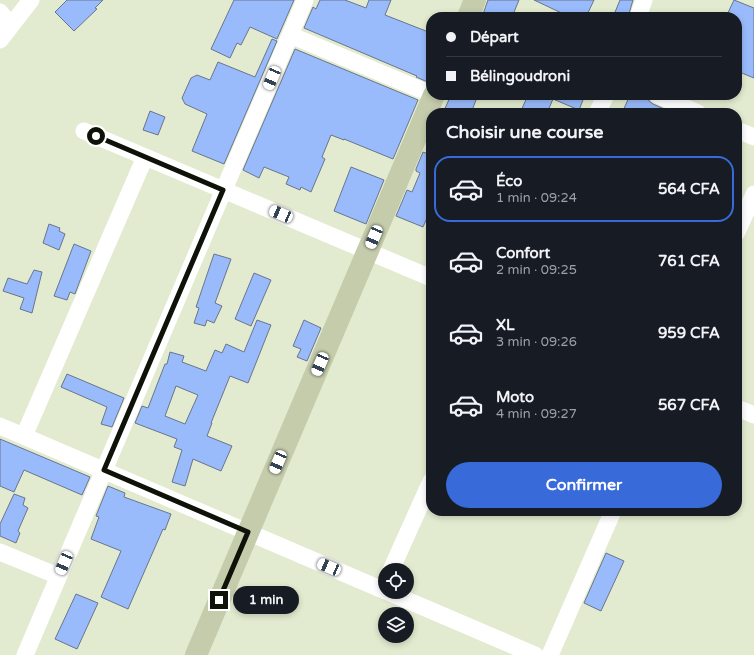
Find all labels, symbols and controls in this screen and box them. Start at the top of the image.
text: Départ [470,28,519,46]
car [262,65,282,91]
text: Bélingoudroni [470,67,570,85]
text: Choisir une course [446,121,604,143]
route start [87,127,105,145]
icon: car [448,171,484,207]
text: Éco [496,172,522,190]
text: 564 CFA [658,180,720,198]
text: 1 min · 09:24 [496,190,577,206]
car [268,204,294,224]
car [364,224,384,250]
icon: car [448,243,484,279]
text: Confort [496,244,550,262]
text: 761 CFA [658,252,720,270]
text: 2 min · 09:25 [496,262,577,278]
icon: car [448,315,484,351]
text: XL [496,316,515,334]
text: 959 CFA [658,324,720,342]
text: 3 min · 09:26 [496,334,577,350]
car [310,351,330,377]
icon: car [448,387,484,423]
text: Moto [496,388,534,406]
text: 567 CFA [658,396,720,414]
text: 4 min · 09:27 [496,406,577,422]
car [268,449,288,475]
button: Confirmer [446,462,722,508]
car [54,550,74,576]
car [316,557,342,577]
map controls [378,563,414,643]
button: locate [378,563,414,599]
callout: 1 min [233,586,299,614]
route end [210,591,228,609]
text: 1 min [249,592,283,608]
button: layers [378,607,414,643]

